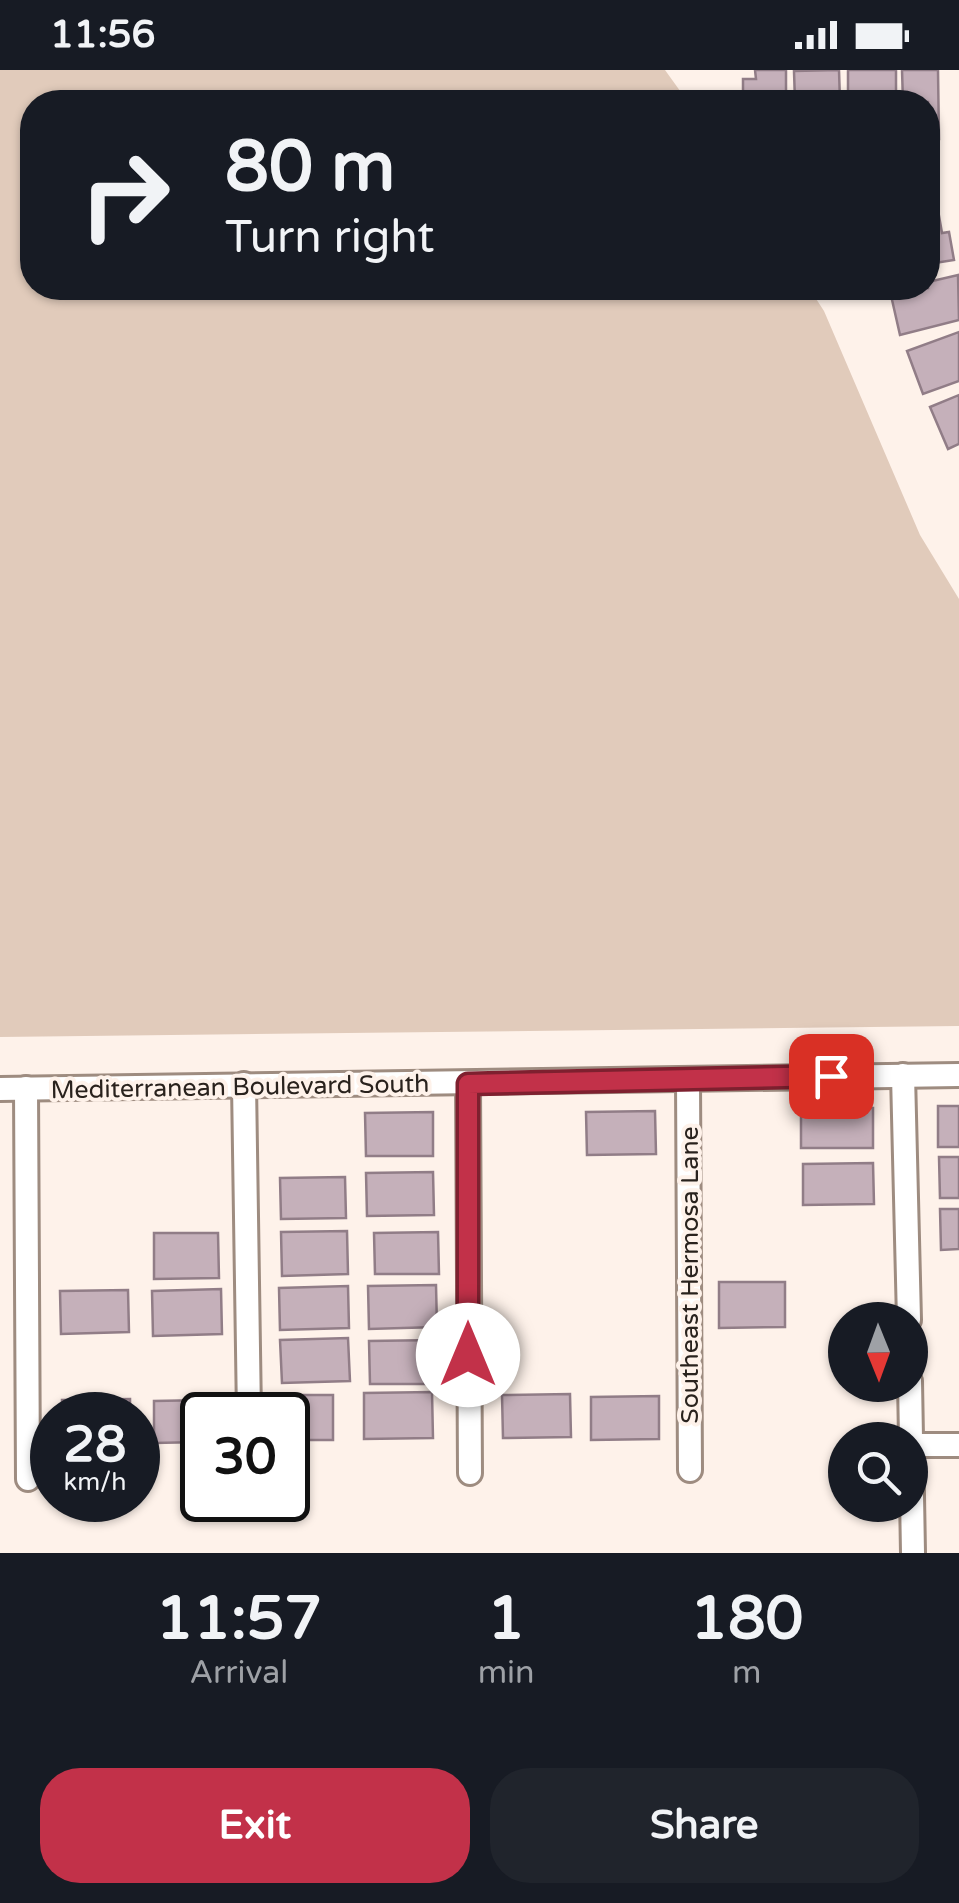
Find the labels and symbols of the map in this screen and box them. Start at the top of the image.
pin [789,1034,874,1119]
street label: Mediterranean Boulevard South [50,1069,430,1105]
street label: Southeast Hermosa Lane [675,1126,705,1424]
north arrow [828,1302,928,1402]
position arrow [416,1303,520,1407]
speed limit sign: 30 [180,1392,310,1522]

